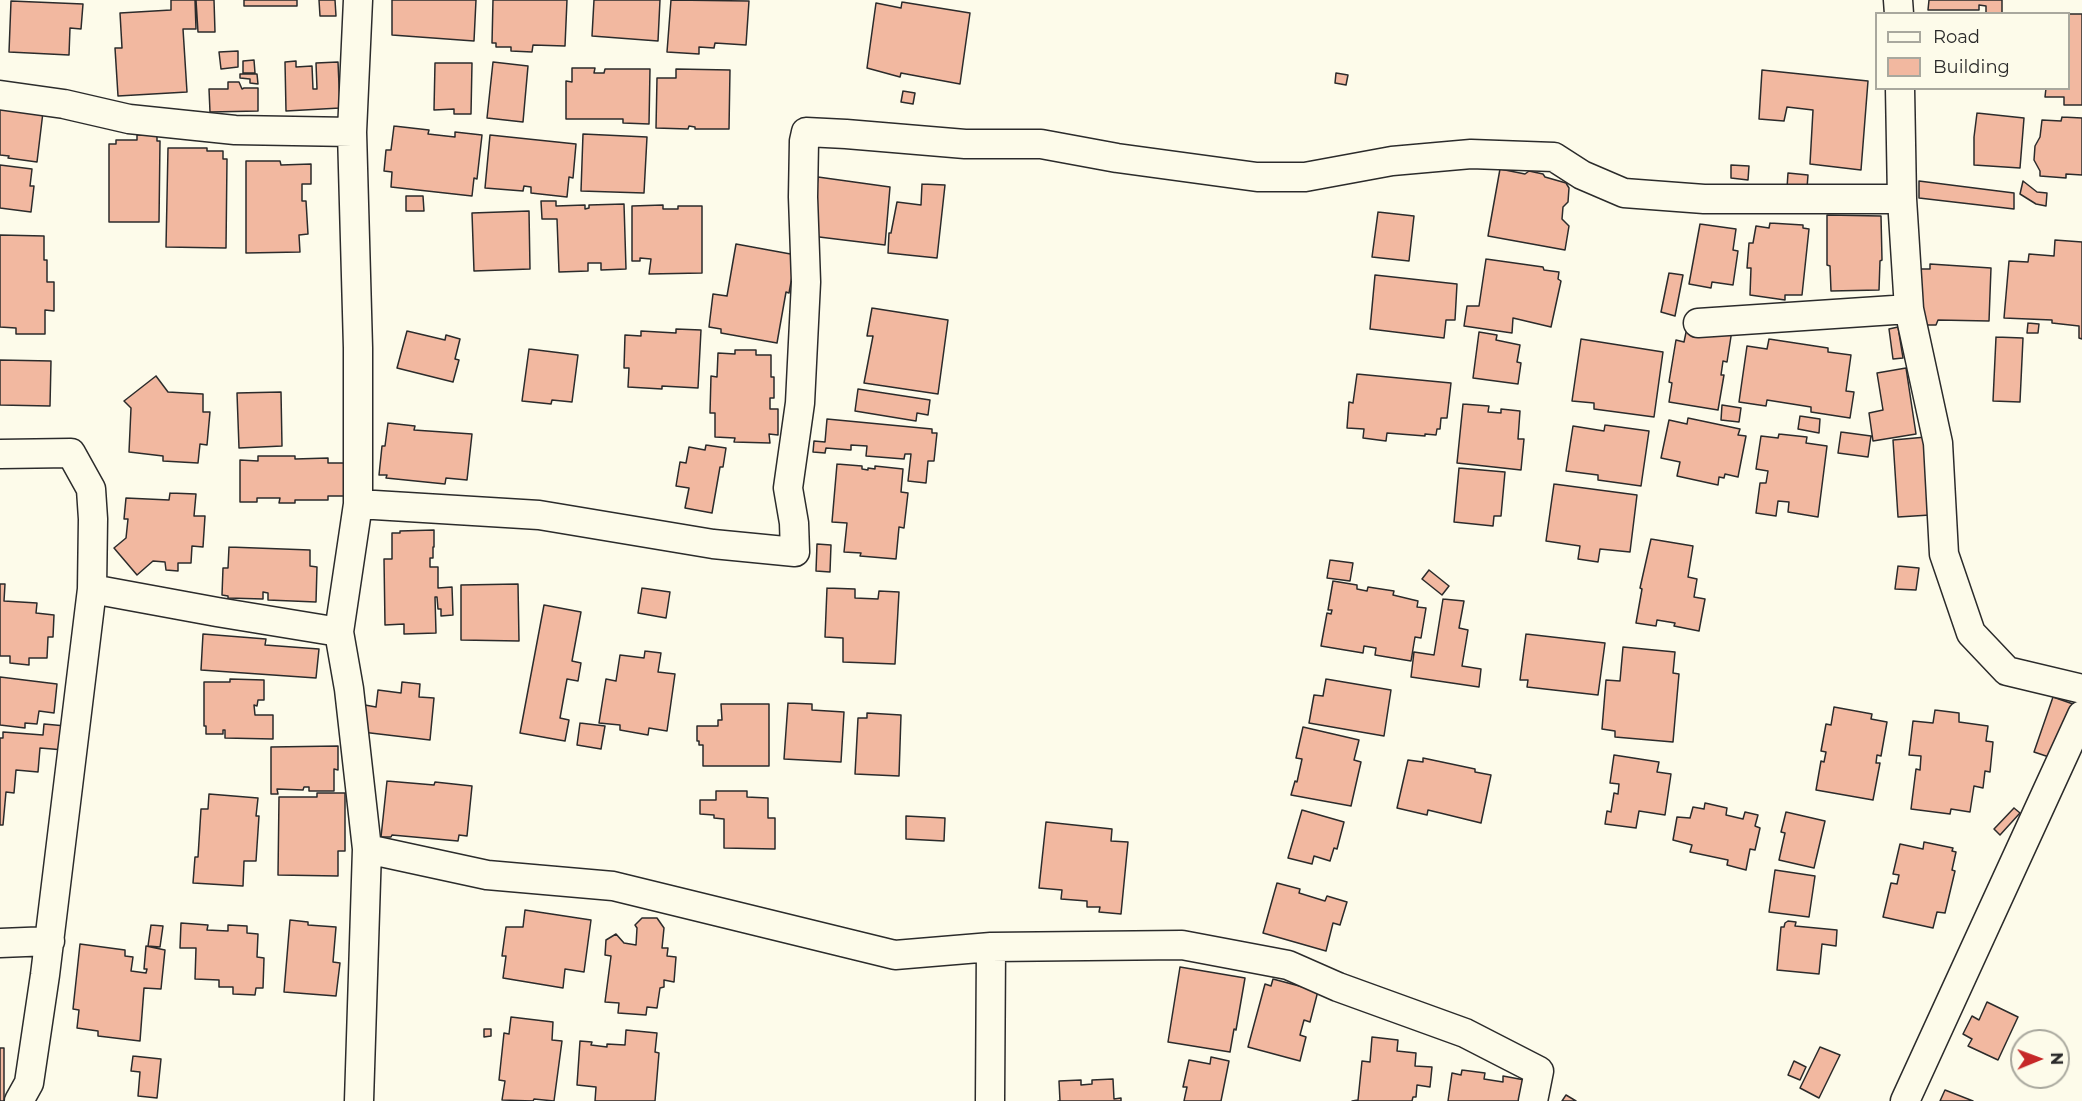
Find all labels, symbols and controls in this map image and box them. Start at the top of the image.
legend [1875,12,2070,90]
text: Road [1933,26,1980,48]
text: Building [1933,56,2010,78]
north arrow [2010,1029,2070,1089]
text: N [2047,1052,2066,1065]

